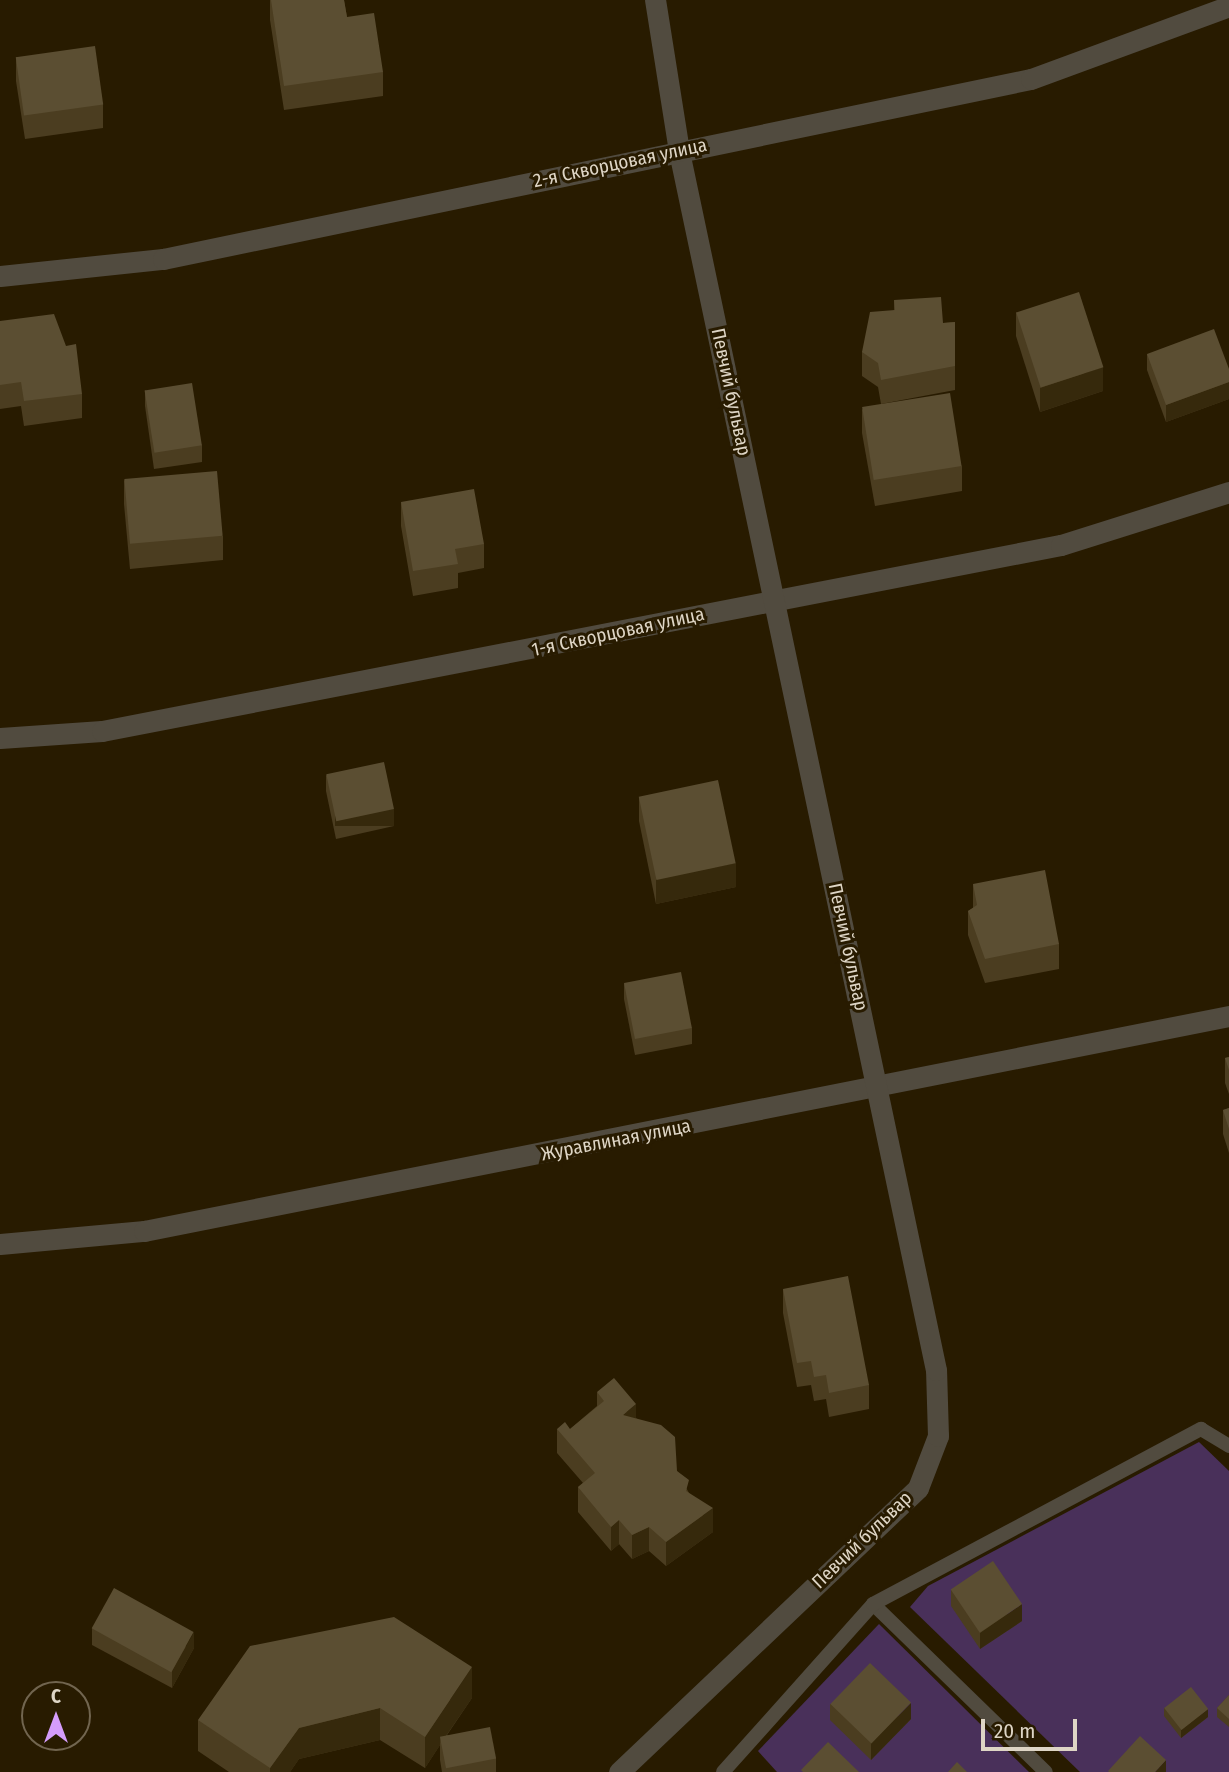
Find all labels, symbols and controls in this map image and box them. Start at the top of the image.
street label: 2-я Скворцовая улица [531,133,709,193]
street label: Певчий бульвар [706,326,756,458]
street label: 1-я Скворцовая улица [530,603,706,661]
street label: Певчий бульвар [823,881,873,1013]
street label: Журавлиная улица [539,1114,693,1166]
street label: Певчий бульвар [807,1487,917,1593]
north arrow [21,1681,91,1751]
text: С [51,1685,61,1708]
scale bar [984,1706,1080,1750]
text: 20 m [994,1718,1035,1744]

